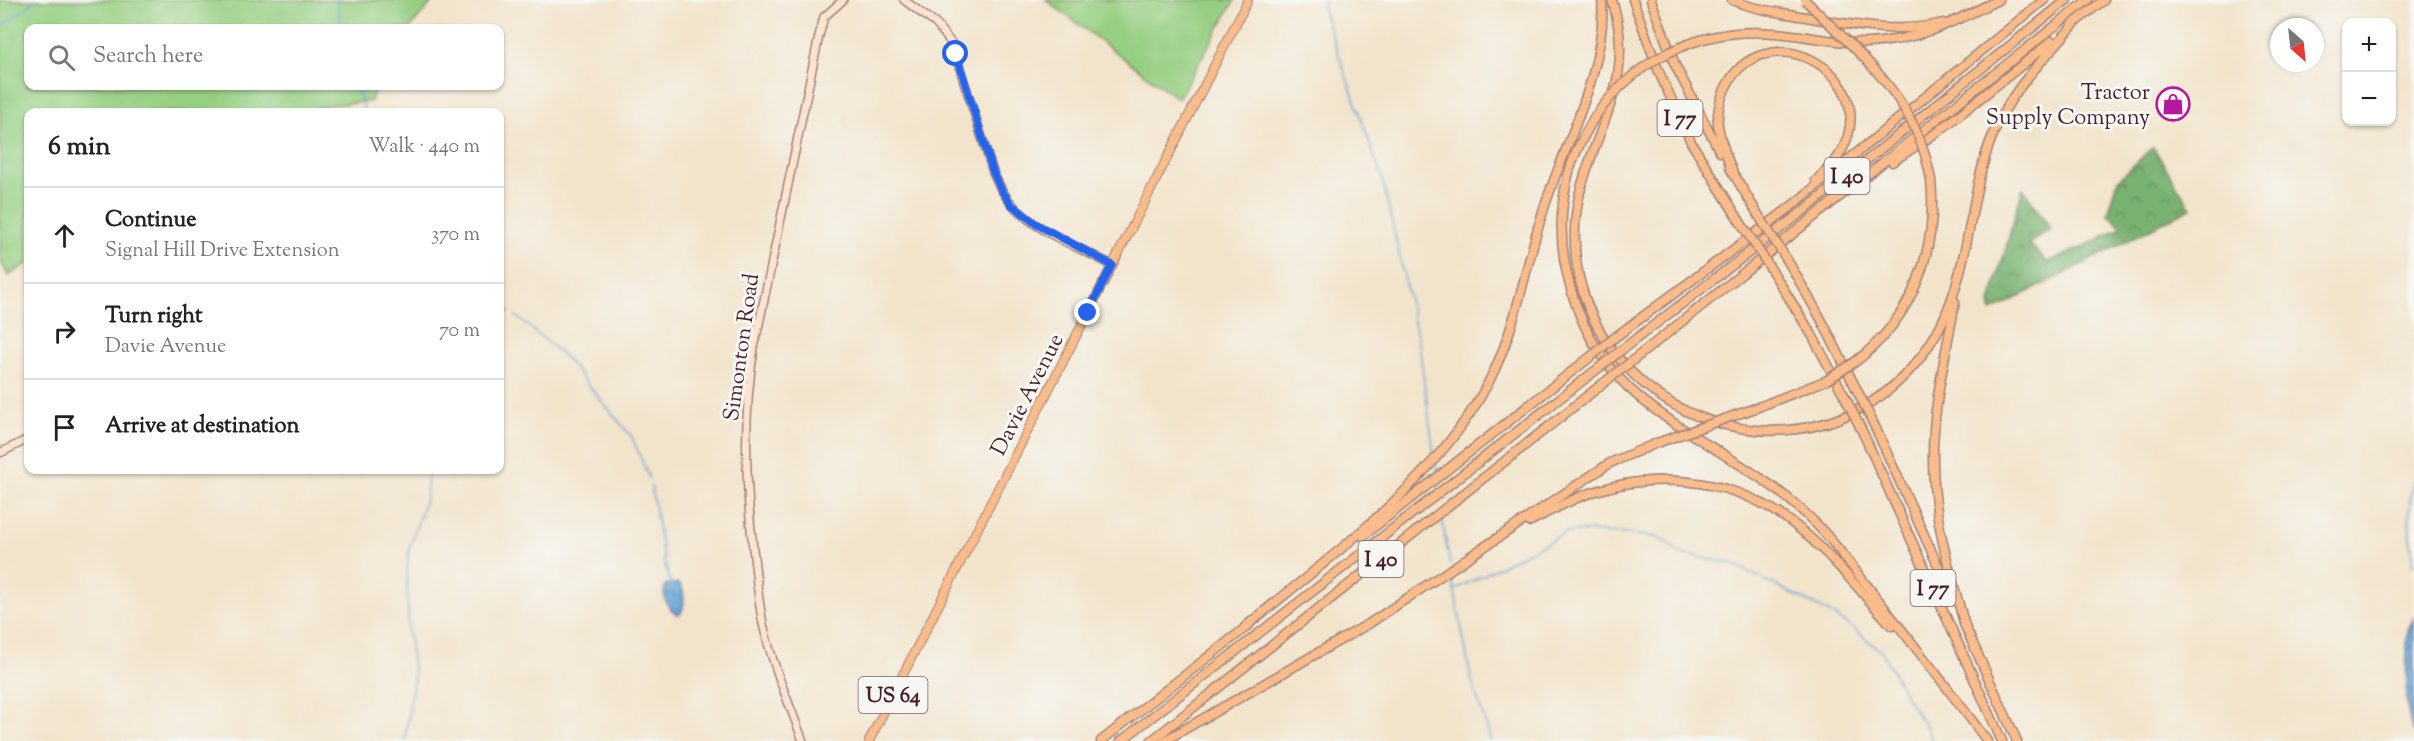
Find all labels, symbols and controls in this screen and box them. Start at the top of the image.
north arrow [2270,18,2324,72]
map controls [2342,18,2396,126]
button: + [2342,18,2396,72]
search box [24,24,504,90]
route start [942,40,968,66]
icon: search [45,41,78,74]
text: Search here [93,41,203,73]
button: − [2342,72,2396,126]
place label: Tractor Supply Company [1986,78,2150,135]
shop icon: Tractor Supply Company [2155,86,2191,122]
road number: I 77 [1658,100,1702,136]
text: 6 min [48,129,111,166]
text: Walk · 440 m [368,133,480,162]
road number: I 40 [1824,158,1870,194]
text: Continue [105,205,196,237]
icon: ahead [48,219,81,252]
text: 370 m [431,221,480,250]
text: Signal Hill Drive Extension [105,237,339,266]
street label: Simonton Road [717,271,769,423]
route end [1074,299,1100,325]
text: Turn right [105,301,202,333]
icon: right [48,315,81,348]
text: 70 m [439,317,480,346]
street label: Davie Avenue [984,329,1073,462]
text: Davie Avenue [105,333,226,362]
icon: arrive [48,411,81,444]
text: Arrive at destination [105,411,300,443]
road number: I 40 [1358,541,1404,577]
road number: I 77 [1910,570,1956,606]
road number: US 64 [858,677,928,713]

